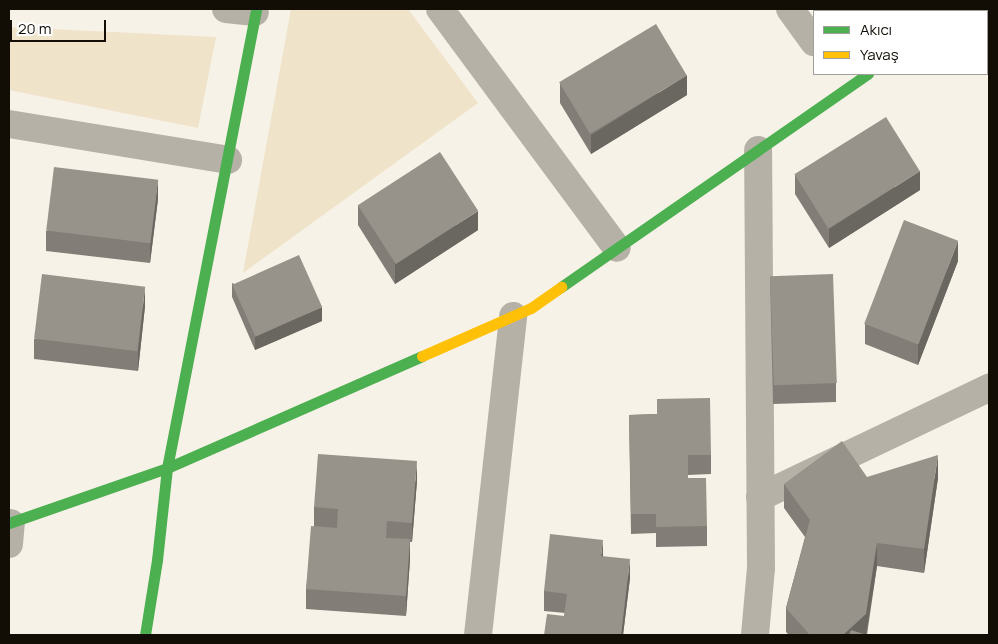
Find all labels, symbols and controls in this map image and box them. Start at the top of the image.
scale bar [12,10,109,42]
legend [813,10,988,75]
text: 20 m [18,18,51,39]
text: Akıcı [860,19,892,40]
text: Yavaş [860,44,899,65]

